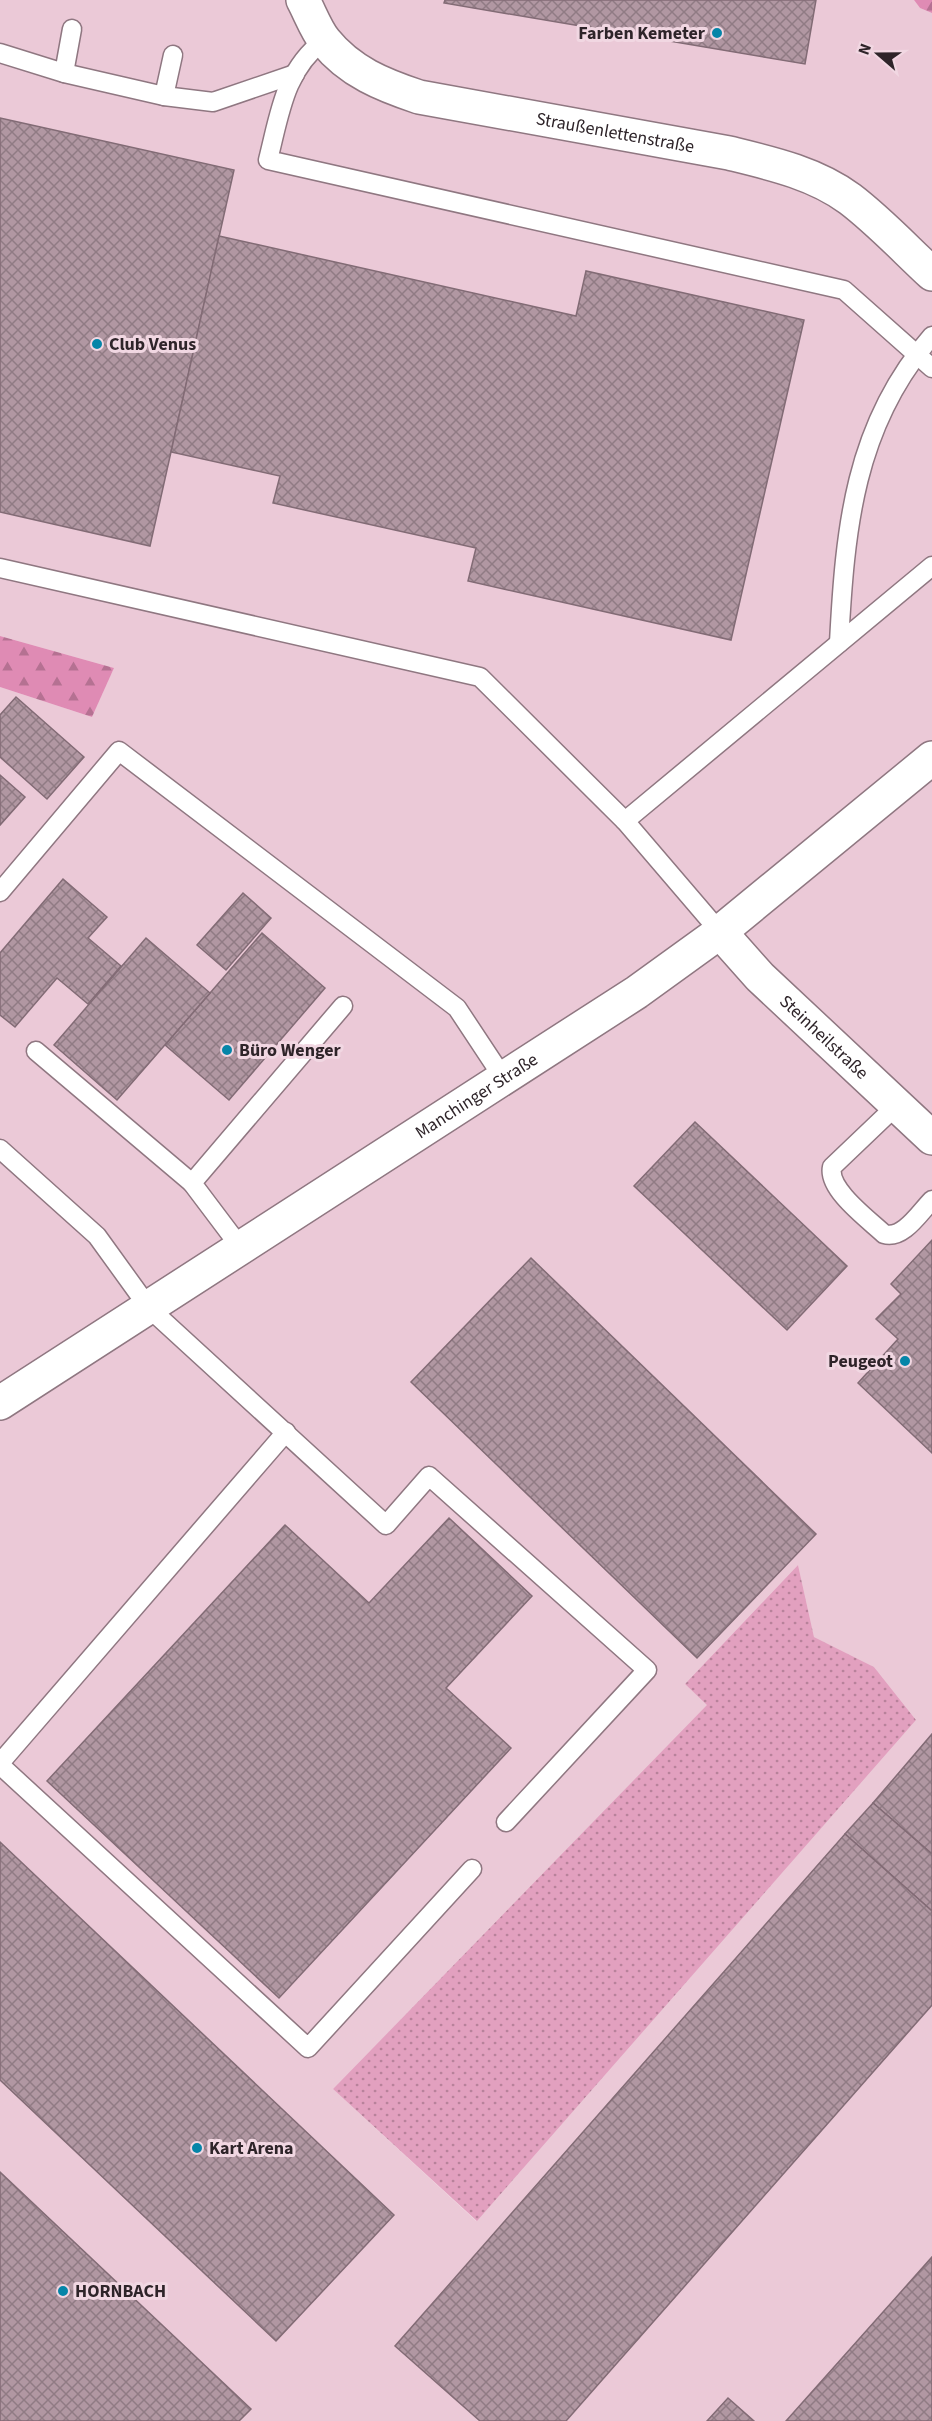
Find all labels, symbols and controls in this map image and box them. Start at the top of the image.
place label: Farben Kemeter [578,21,706,46]
north arrow [848,24,908,84]
marker: Farben Kemeter [710,26,724,40]
text: N [853,40,877,58]
street label: Straußenlettenstraße [534,106,696,159]
place label: Club Venus [109,332,196,357]
marker: Club Venus [90,337,104,351]
street label: Steinheilstraße [774,989,874,1085]
place label: Büro Wenger [239,1038,342,1063]
marker: Büro Wenger [220,1043,234,1057]
street label: Manchinger Straße [410,1047,543,1145]
place label: Peugeot [828,1349,893,1374]
marker: Peugeot [898,1354,912,1368]
place label: Kart Arena [209,2136,294,2161]
marker: Kart Arena [190,2141,204,2155]
place label: HORNBACH [75,2279,166,2304]
marker: HORNBACH [56,2284,70,2298]

